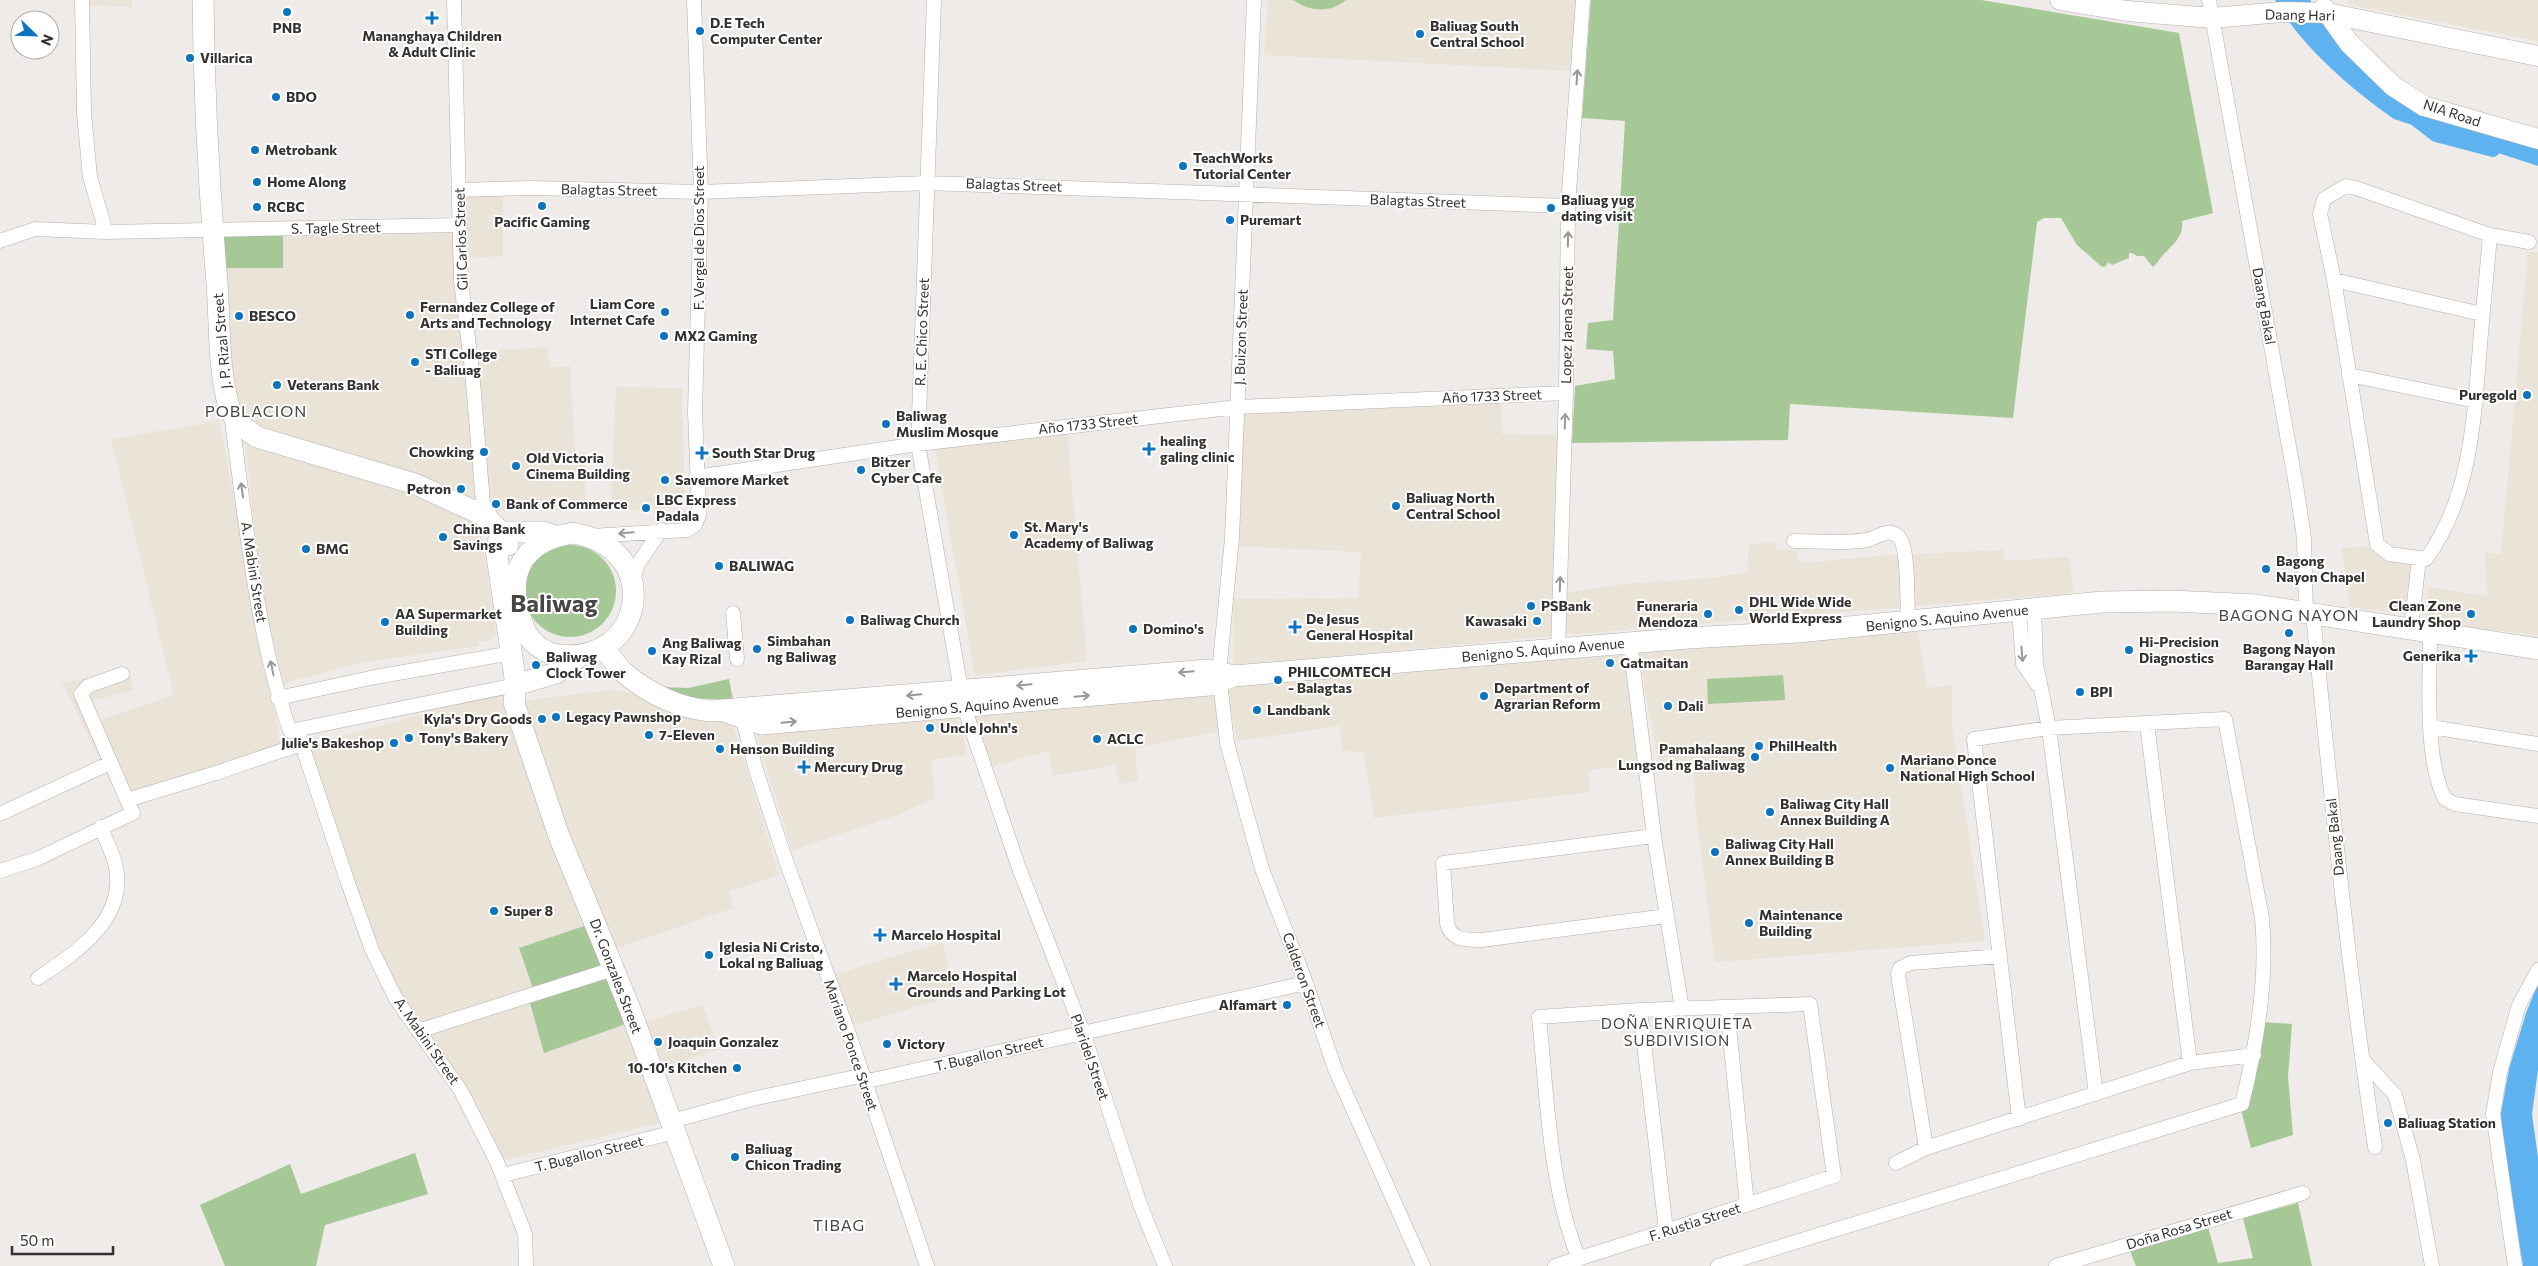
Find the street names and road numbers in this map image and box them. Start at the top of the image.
street label: Daang Hari [2265,5,2335,24]
street label: NIA Road [2421,95,2483,130]
street label: F. Vergel de Dios Street [690,166,707,310]
street label: Balagtas Street [965,174,1063,195]
street label: Balagtas Street [561,180,658,199]
street label: Gil Carlos Street [450,187,471,291]
street label: Balagtas Street [1369,190,1467,211]
street label: S. Tagle Street [291,218,381,237]
street label: Lopez Jaena Street [1557,266,1576,384]
street label: Daang Bakal [2249,266,2280,346]
street label: R. E. Chico Street [911,277,932,386]
street label: J. Buizon Street [1230,288,1251,385]
street label: J. P. Rizal Street [209,292,234,390]
street label: Año 1733 Street [1442,385,1543,406]
street label: Año 1733 Street [1037,410,1139,437]
street label: A. Mabini Street [238,520,271,624]
street label: Benigno S. Aquino Avenue [1865,601,2029,635]
street label: Benigno S. Aquino Avenue [1461,634,1625,665]
street label: Benigno S. Aquino Avenue [895,690,1059,721]
street label: Daang Bakal [2322,797,2347,877]
street label: Dr. Gonzales Street [587,916,646,1036]
street label: Calderon Street [1279,930,1330,1030]
street label: Mariano Ponce Street [821,977,882,1113]
street label: A. Mabini Street [391,994,464,1088]
street label: Plaridel Street [1068,1011,1113,1102]
street label: T. Bugallon Street [933,1033,1045,1074]
street label: T. Bugallon Street [533,1132,645,1175]
street label: F. Rustia Street [1647,1199,1743,1244]
street label: Doña Rosa Street [2124,1204,2234,1253]

